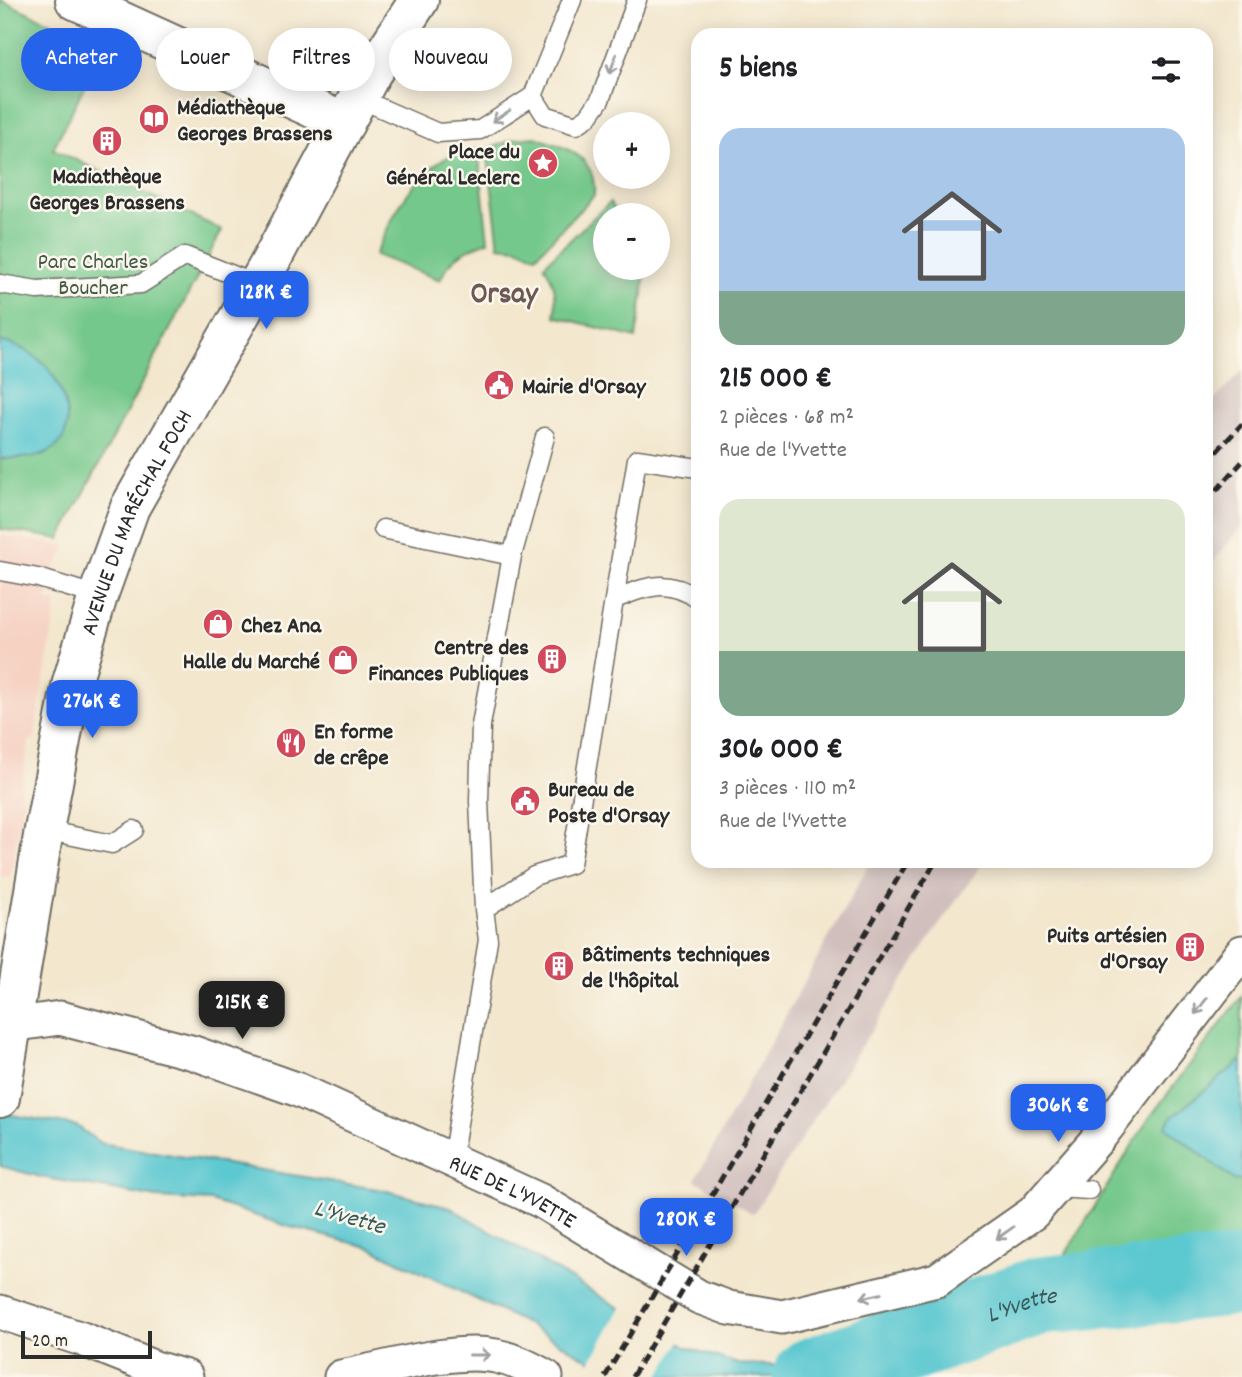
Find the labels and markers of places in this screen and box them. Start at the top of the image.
place label: Médiathèque Georges Brassens [177,93,333,152]
library icon: Médiathèque Georges Brassens [137,102,171,136]
building icon: Madiathèque Georges Brassens [90,124,124,158]
place label: Place du Général Leclerc [386,137,520,196]
place icon: Place du Général Leclerc [526,146,560,180]
place label: Madiathèque Georges Brassens [29,162,185,221]
pin: 128K € [209,272,323,331]
public building icon: Mairie d'Orsay [482,368,516,402]
place label: Mairie d'Orsay [522,372,647,405]
shop icon: Chez Ana [201,607,235,641]
place label: Chez Ana [241,611,322,644]
place label: Centre des Finances Publiques [368,633,529,692]
building icon: Centre des Finances Publiques [535,642,569,676]
shop icon: Halle du Marché [326,643,360,677]
place label: Halle du Marché [183,647,320,680]
pin: 276K € [35,680,149,740]
place label: En forme de crêpe [314,717,393,776]
restaurant icon: En forme de crêpe [274,726,308,760]
place label: Bureau de Poste d'Orsay [548,775,671,834]
public building icon: Bureau de Poste d'Orsay [508,784,542,818]
place label: Puits artésien d'Orsay [1047,921,1169,980]
building icon: Puits artésien d'Orsay [1173,930,1207,964]
place label: Bâtiments techniques de l'hôpital [582,940,771,999]
building icon: Bâtiments techniques de l'hôpital [542,949,576,983]
pin: 215K € [185,982,299,1041]
pin: 306K € [1001,1084,1115,1144]
pin: 280K € [629,1198,743,1258]

